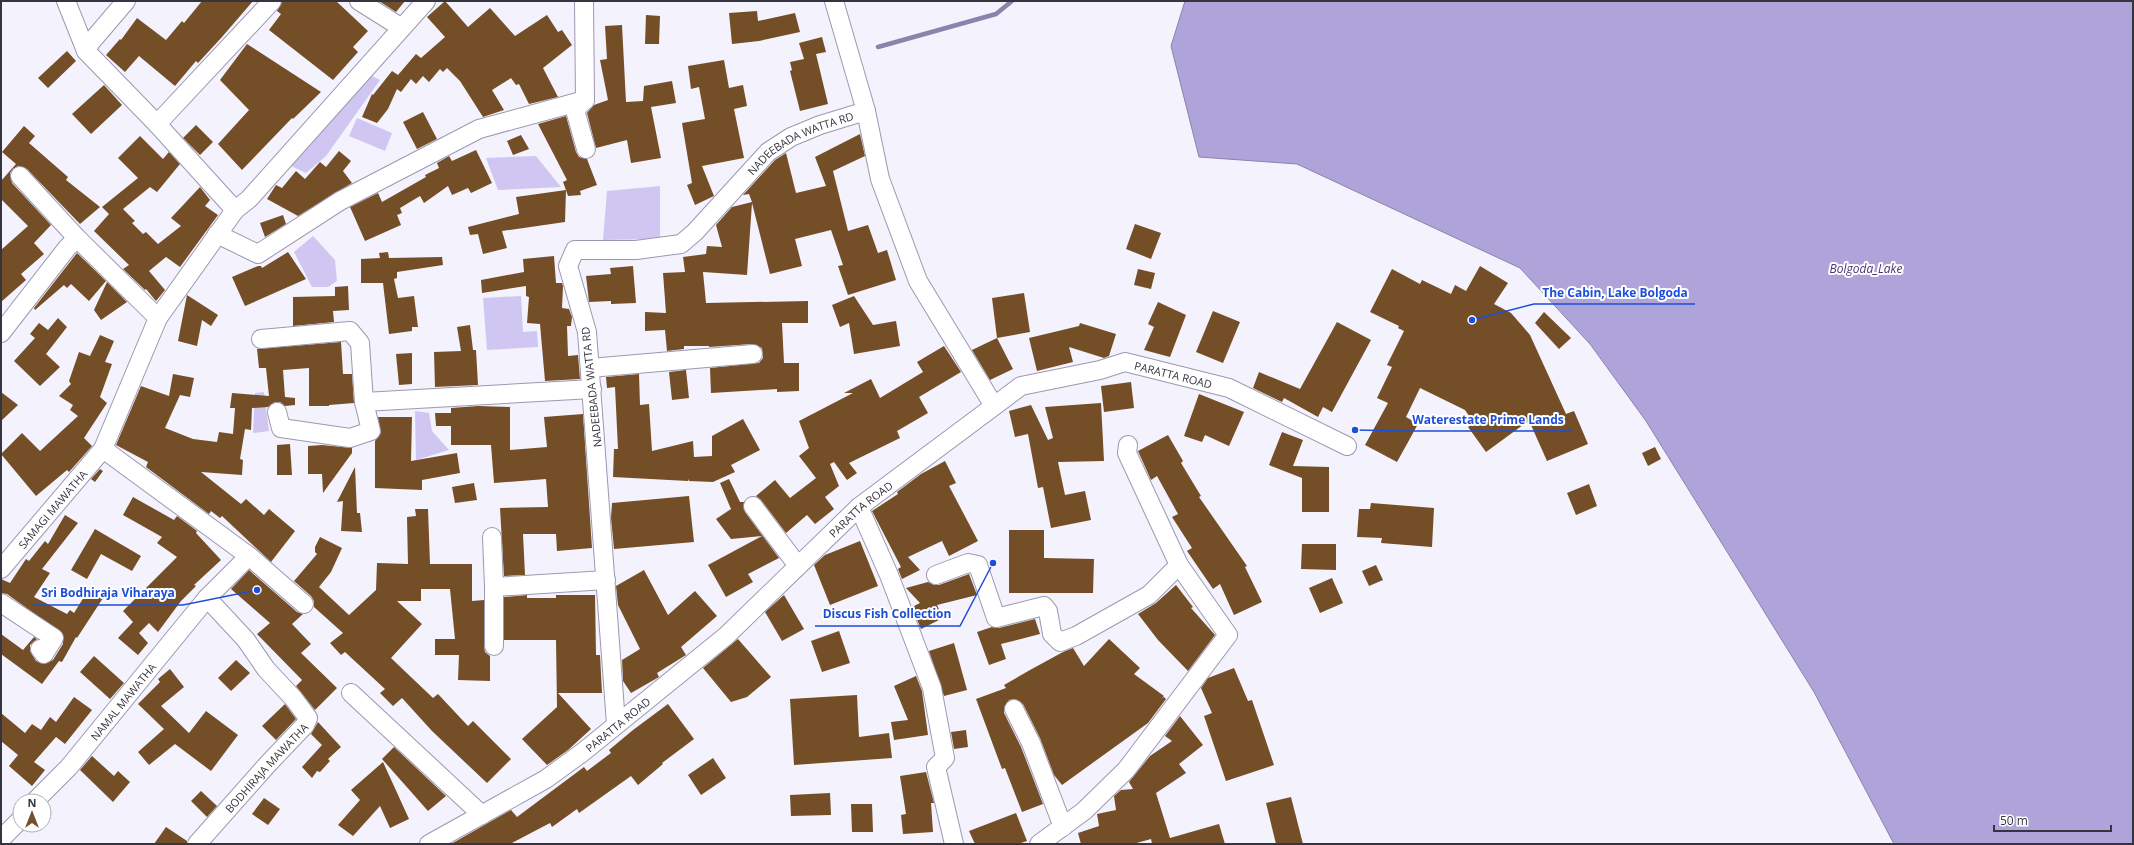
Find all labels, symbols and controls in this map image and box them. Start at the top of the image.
street label: NADEEBADA WATTA RD [744,108,855,178]
water label: Bolgoda_Lake [1830,260,1902,277]
callout: The Cabin, Lake Bolgoda [1534,280,1695,304]
text: The Cabin, Lake Bolgoda [1542,284,1688,301]
street label: NADEEBADA WATTA RD [577,326,605,448]
street label: PARATTA ROAD [1133,357,1214,391]
callout: Waterestate Prime Lands [1404,407,1572,431]
text: Waterestate Prime Lands [1412,411,1564,428]
street label: SAMAGI MAWATHA [14,466,90,551]
street label: PARATTA ROAD [825,477,895,540]
callout: Sri Bodhiraja Viharaya [34,581,183,605]
text: Sri Bodhiraja Viharaya [41,584,175,601]
callout: Discus Fish Collection [815,602,960,626]
text: Discus Fish Collection [823,605,951,622]
street label: NAMAL MAWATHA [87,659,159,743]
street label: PARATTA ROAD [582,693,653,755]
street label: BODHIRAJA MAWATHA [221,719,311,816]
north arrow [12,793,52,833]
text: N [28,795,36,810]
scale bar [1994,807,2111,833]
text: 50 m [2000,812,2028,829]

